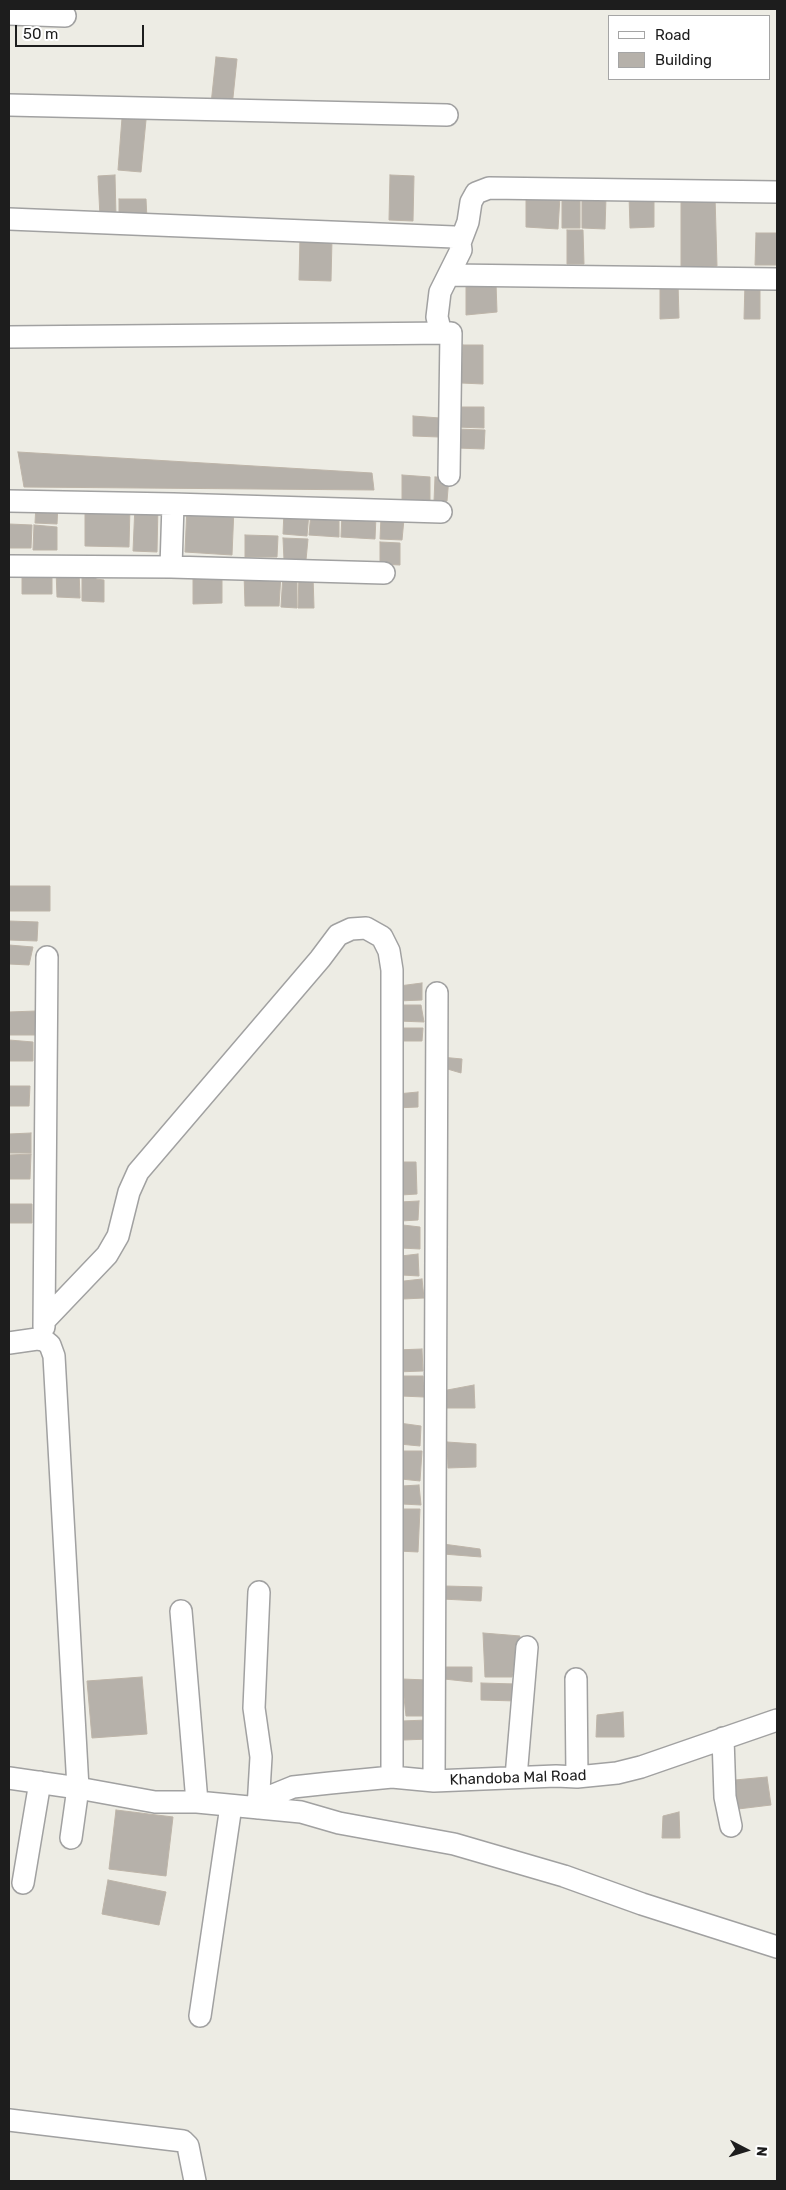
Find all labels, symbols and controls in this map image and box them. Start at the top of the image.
scale bar [18,15,146,47]
legend [608,15,771,80]
text: 50 m [23,25,58,43]
text: Road [655,26,691,44]
text: Building [655,51,712,69]
street label: Khandoba Mal Road [449,1767,587,1789]
north arrow [721,2125,771,2175]
text: N [753,2146,770,2157]

